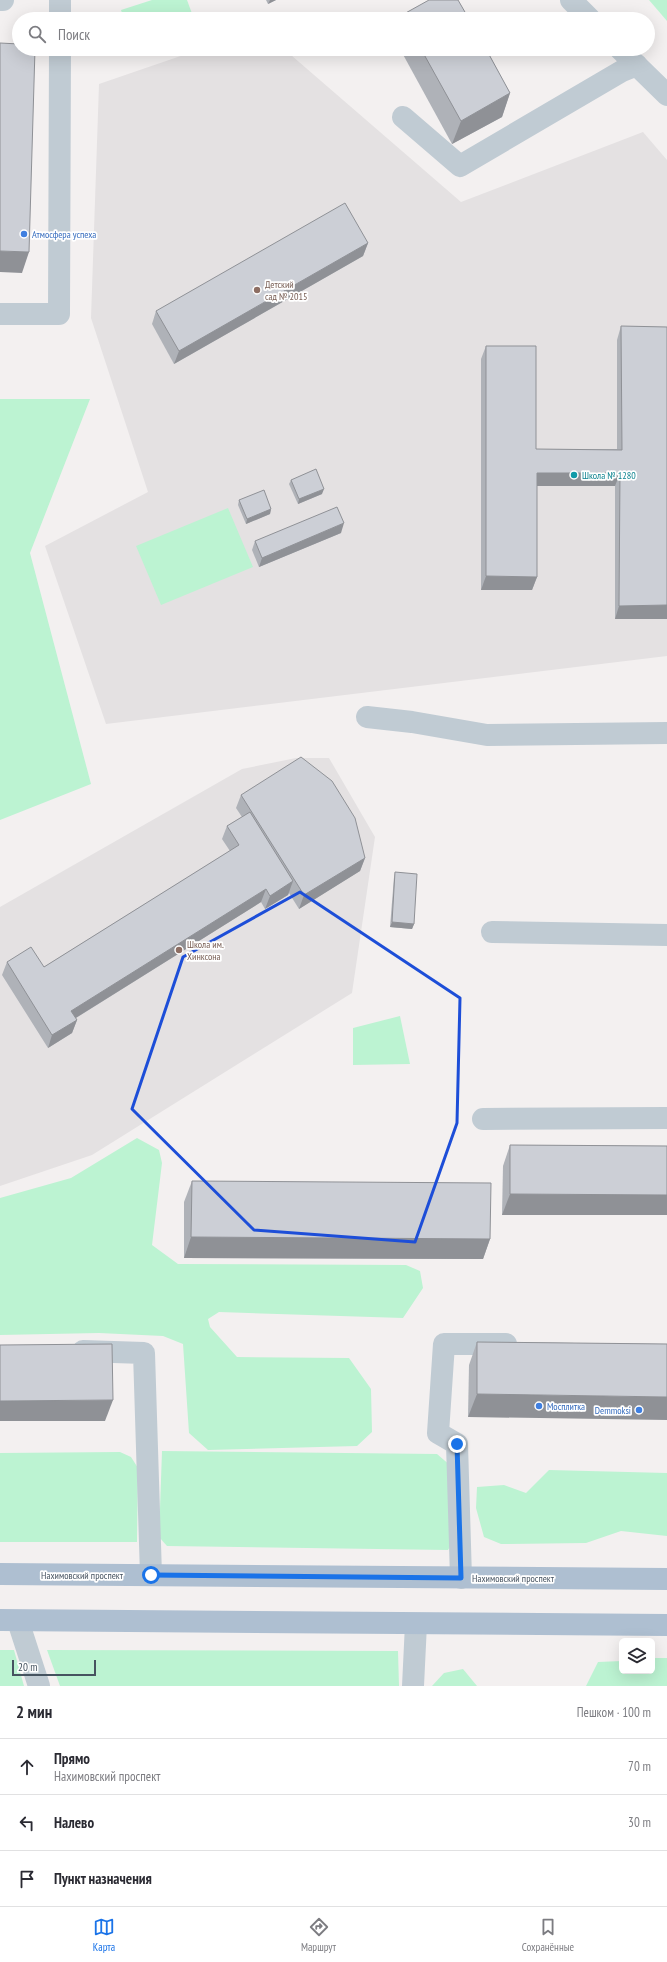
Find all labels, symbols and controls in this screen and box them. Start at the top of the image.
search box [12,12,655,56]
icon: search [26,23,48,45]
text: Поиск [58,25,90,44]
place label: Атмосфера успеха [32,228,96,241]
marker: Атмосфера успеха [19,229,29,239]
place label: Детский сад № 2015 [265,278,307,303]
marker: Детский сад № 2015 [252,285,262,295]
place label: Школа № 1280 [582,469,636,482]
marker: Школа № 1280 [569,470,579,480]
place label: Школа им. Хинксона [187,938,224,963]
marker: Школа им. Хинксона [174,945,184,955]
place label: Мосплитка [547,1400,585,1413]
marker: Мосплитка [534,1401,544,1411]
place label: Demmoksi [595,1404,631,1417]
marker: Demmoksi [634,1405,644,1415]
route end [448,1435,466,1453]
route start [142,1566,160,1584]
street label: Нахимовский проспект [41,1569,124,1582]
street label: Нахимовский проспект [472,1572,555,1585]
map controls [619,1638,655,1674]
button: layers [619,1638,655,1674]
scale bar [12,1658,96,1677]
text: 20 m [18,1660,37,1674]
text: 2 мин [16,1701,52,1723]
text: Пешком · 100 m [577,1704,651,1721]
text: Прямо [54,1749,90,1768]
icon: ahead [16,1756,38,1778]
text: 70 m [628,1758,651,1775]
text: Нахимовский проспект [54,1768,160,1785]
icon: left [16,1812,38,1834]
text: Налево [54,1813,94,1832]
text: 30 m [628,1814,651,1831]
icon: arrive [16,1868,38,1890]
text: Пункт назначения [54,1869,152,1888]
tab: Карта [93,1916,115,1954]
tab: Маршрут [301,1916,336,1954]
tab: Сохранённые [522,1916,574,1954]

